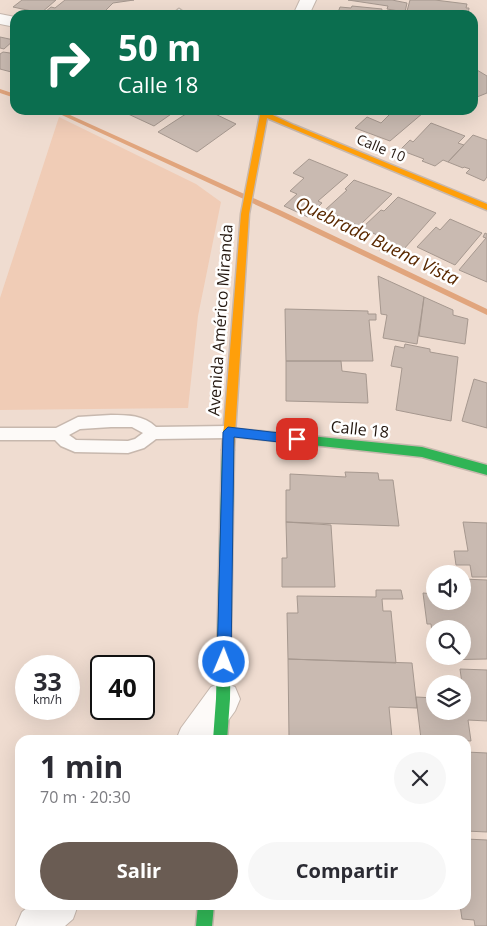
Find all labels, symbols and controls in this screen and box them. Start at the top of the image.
text: 50 m [118,24,201,71]
icon: right [35,30,100,95]
text: Calle 18 [118,69,198,99]
street label: Calle 10 [354,129,408,166]
water label: Quebrada Buena Vista [292,190,463,290]
street label: Avenida Américo Miranda [202,223,238,417]
street label: Calle 18 [330,415,390,443]
pin [276,418,318,460]
icon: arrive [283,425,311,453]
map controls [426,565,471,720]
button: sound [426,565,471,610]
button: search [426,620,471,665]
position arrow [197,635,249,687]
speed limit sign: 40 [90,655,155,720]
text: 33 [33,664,62,698]
button: layers [426,675,471,720]
text: km/h [33,691,62,708]
text: 1 min [40,746,123,787]
button: close [394,752,446,804]
text: 70 m · 20:30 [40,786,131,808]
button: Salir [40,842,238,900]
button: Compartir [248,842,446,900]

